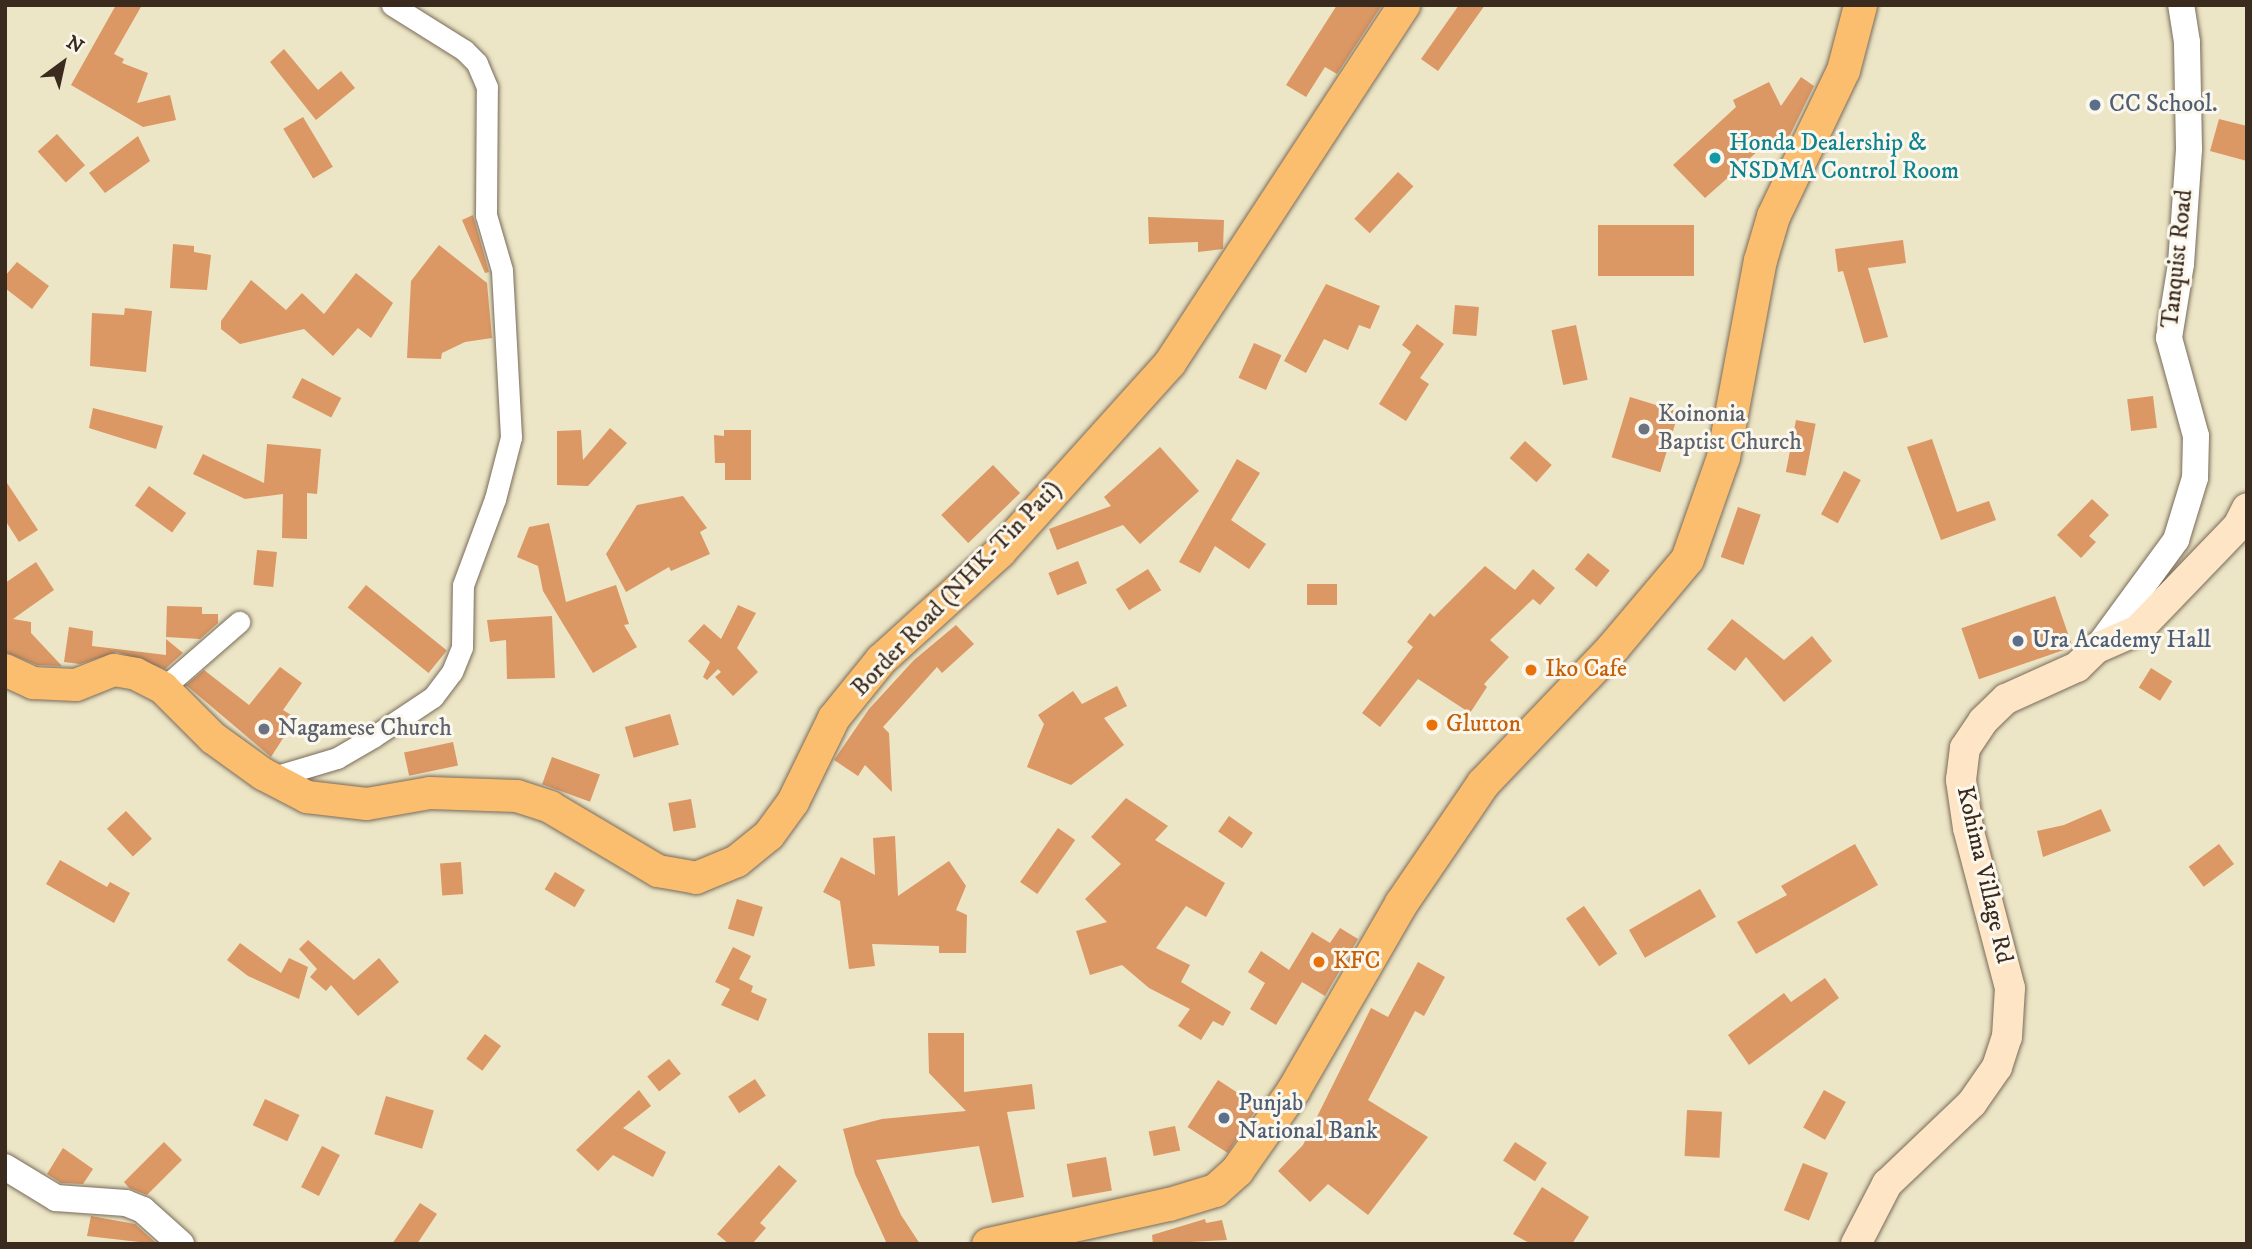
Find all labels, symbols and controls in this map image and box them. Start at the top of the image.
north arrow [28,28,98,98]
text: N [62,31,88,59]
place label: CC School. [2109,91,2218,119]
marker: CC School. [2087,97,2103,113]
place label: Honda Dealership & NSDMA Control Room [1729,130,1959,186]
marker: Honda Dealership & NSDMA Control Room [1707,150,1723,166]
street label: Tanquist Road [2156,188,2200,330]
place label: Koinonia Baptist Church [1658,401,1802,457]
marker: Koinonia Baptist Church [1636,421,1652,437]
street label: Border Road (NHK-Tin Pati) [846,475,1068,703]
place label: Ura Academy Hall [2032,627,2211,655]
marker: Ura Academy Hall [2010,633,2026,649]
place label: Iko Cafe [1545,656,1627,684]
marker: Iko Cafe [1523,662,1539,678]
place label: Glutton [1446,711,1521,739]
place label: Nagamese Church [278,715,452,743]
marker: Glutton [1424,717,1440,733]
marker: Nagamese Church [256,721,272,737]
street label: Kohima Village Rd [1950,784,2018,966]
place label: KFC [1333,948,1381,976]
marker: KFC [1311,954,1327,970]
place label: Punjab National Bank [1238,1090,1378,1146]
marker: Punjab National Bank [1216,1110,1232,1126]

